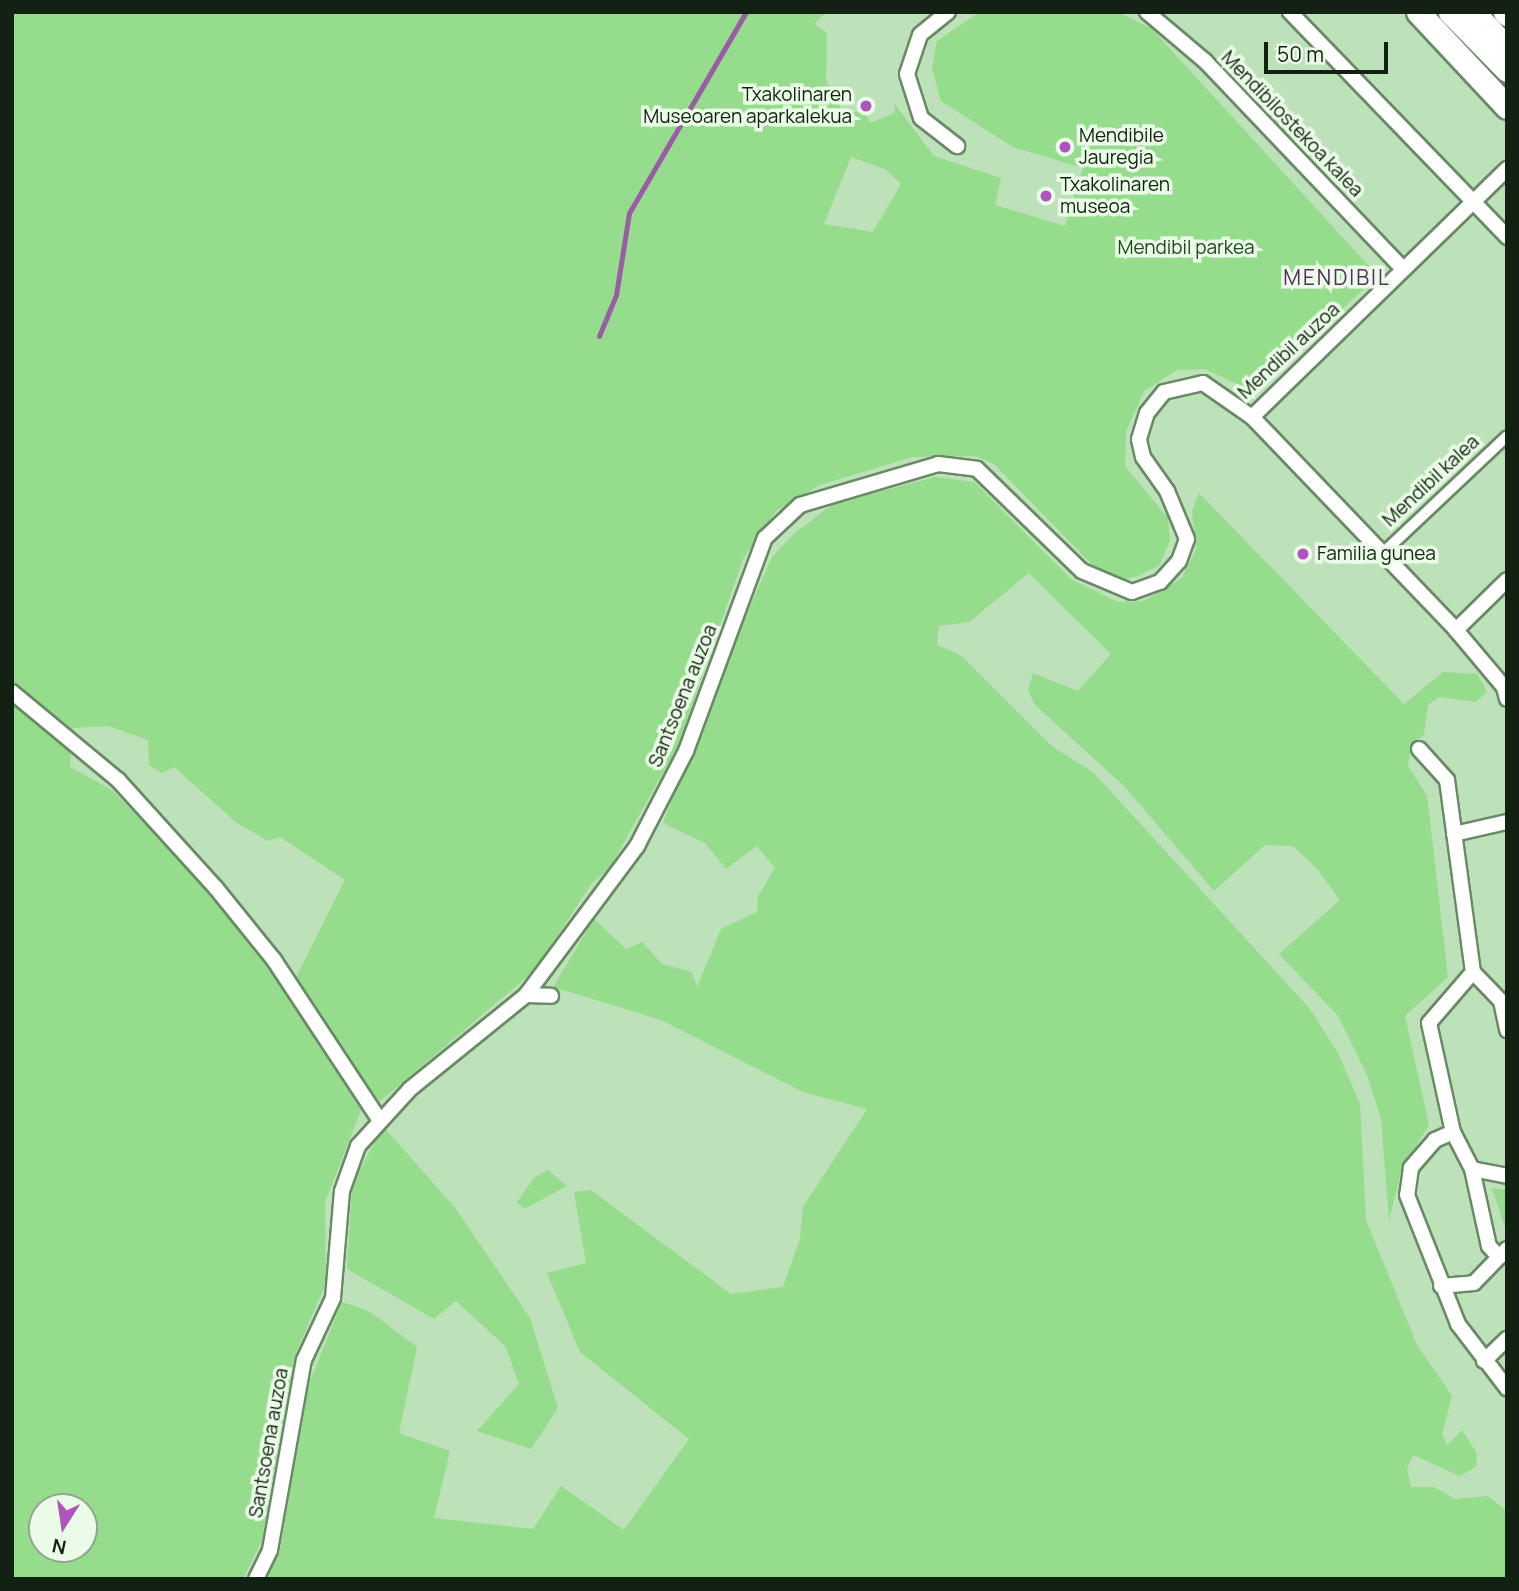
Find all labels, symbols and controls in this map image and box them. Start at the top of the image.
scale bar [1267,28,1391,72]
text: 50 m [1277,40,1324,68]
street label: Mendibilostekoa kalea [1216,46,1368,202]
place label: Txakolinaren Museoaren aparkalekua [643,84,852,128]
marker: Txakolinaren Museoaren aparkalekua [858,98,874,114]
place label: Mendibile Jauregia [1079,125,1164,169]
marker: Mendibile Jauregia [1057,139,1073,155]
place label: Txakolinaren museoa [1060,174,1170,218]
marker: Txakolinaren museoa [1038,188,1054,204]
park label: Mendibil parkea [1118,237,1254,259]
district label: MENDIBIL [1284,264,1390,290]
street label: Mendibil auzoa [1233,298,1345,404]
street label: Mendibil kalea [1378,431,1484,531]
place label: Familia gunea [1317,543,1436,565]
marker: Familia gunea [1295,546,1311,562]
street label: Santsoena auzoa [644,621,722,771]
street label: Santsoena auzoa [245,1366,293,1520]
north arrow [28,1493,98,1563]
text: N [50,1532,68,1561]

